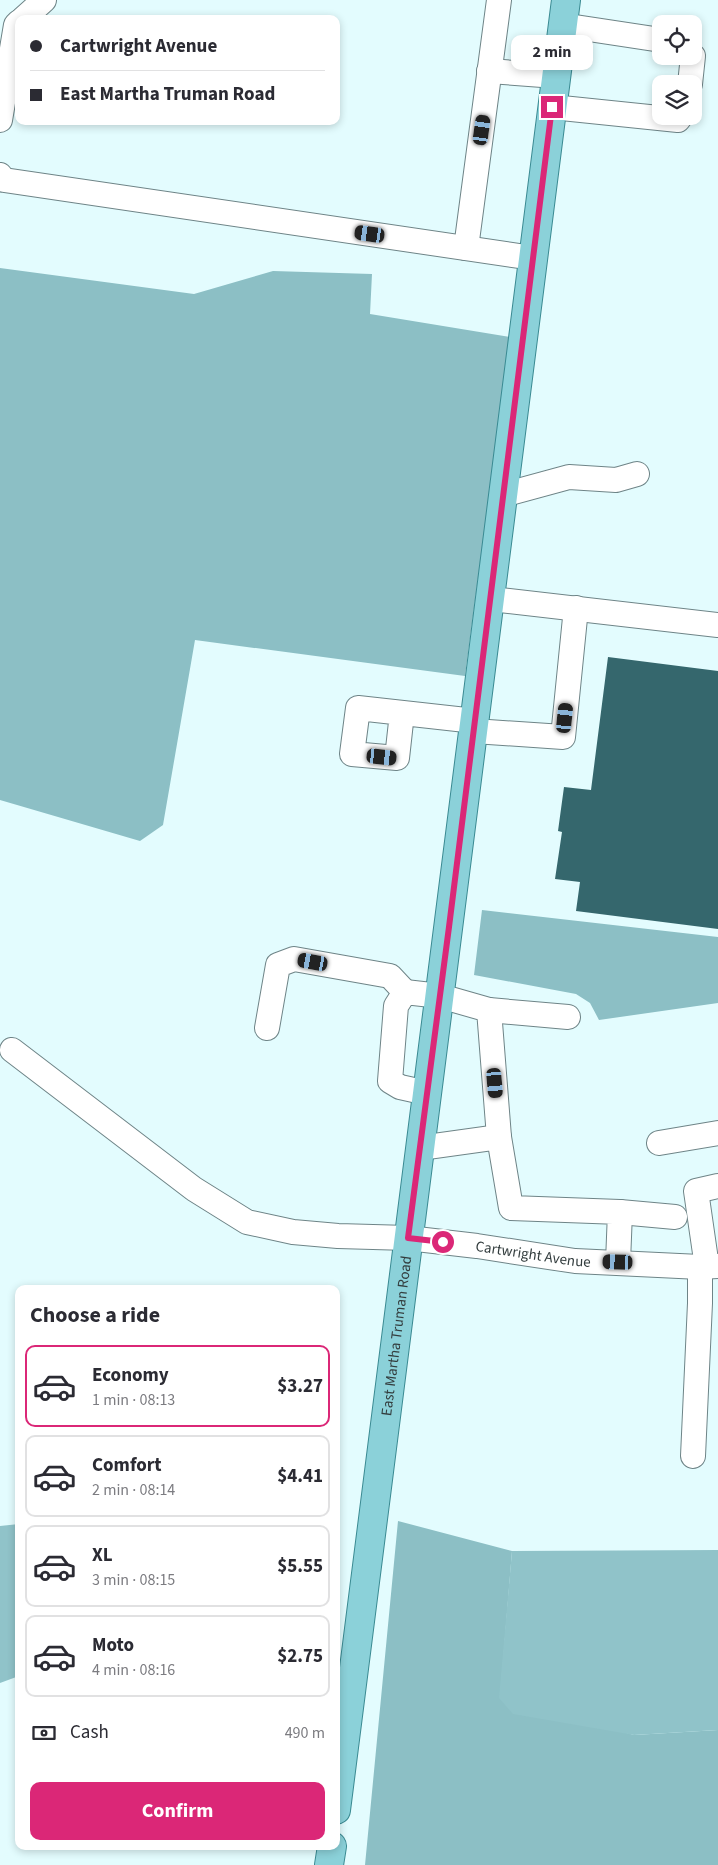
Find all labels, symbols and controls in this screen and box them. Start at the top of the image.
map controls [652,15,702,125]
button: locate [652,15,702,65]
text: Cartwright Avenue [60,33,217,60]
callout: 2 min [511,34,593,70]
text: 2 min [533,41,571,63]
button: layers [652,75,702,125]
text: East Martha Truman Road [60,81,275,108]
route end [541,96,563,118]
car [472,114,491,146]
car [354,224,385,244]
car [555,702,574,734]
car [366,748,397,766]
car [296,952,329,972]
car [486,1067,503,1099]
route start [432,1231,454,1253]
street label: Cartwright Avenue [474,1236,591,1273]
car [602,1254,633,1270]
street label: East Martha Truman Road [376,1255,417,1417]
text: Choose a ride [30,1299,160,1331]
text: Economy [92,1362,169,1389]
icon: car [32,1364,77,1409]
text: $3.27 [277,1373,323,1400]
text: 1 min · 08:13 [92,1389,175,1411]
text: Comfort [92,1452,162,1479]
icon: car [32,1454,77,1499]
text: $4.41 [277,1463,323,1490]
text: 2 min · 08:14 [92,1479,175,1501]
text: XL [92,1542,113,1569]
icon: car [32,1544,77,1589]
text: $5.55 [277,1553,323,1580]
text: 3 min · 08:15 [92,1569,175,1591]
text: Moto [92,1632,134,1659]
icon: car [32,1634,77,1679]
text: $2.75 [277,1643,323,1670]
text: 4 min · 08:16 [92,1659,175,1681]
icon: cash [30,1719,58,1747]
text: Cash [70,1719,109,1746]
text: 490 m [285,1722,325,1744]
button: Confirm [30,1782,325,1840]

